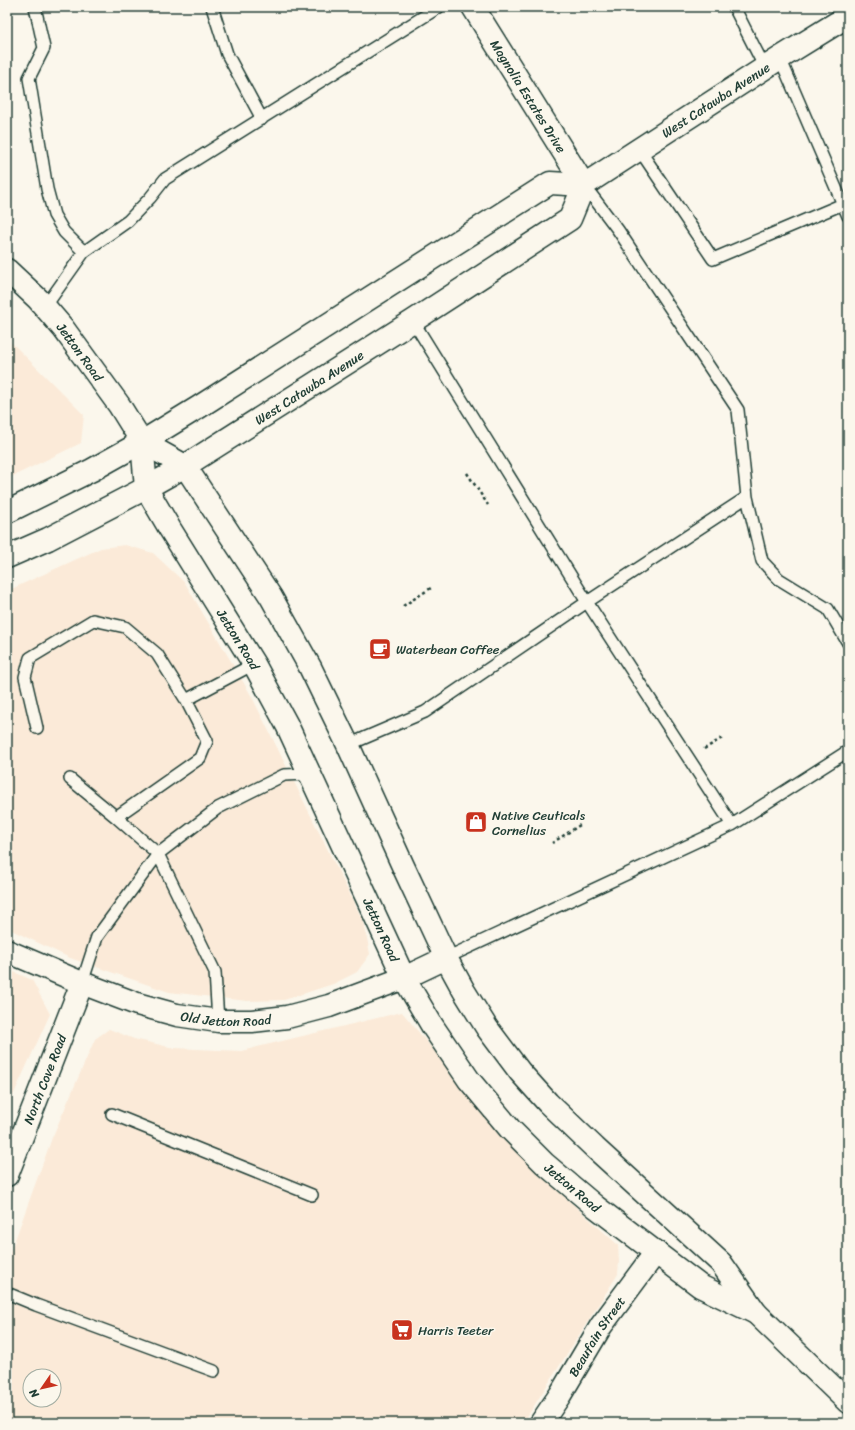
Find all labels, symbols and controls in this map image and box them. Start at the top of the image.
street label: Magnolia Estates Drive [484,35,573,158]
street label: West Catawba Avenue [657,56,775,144]
street label: Jetton Road [50,316,110,387]
street label: West Catawba Avenue [250,344,369,431]
street label: Jetton Road [210,604,267,675]
cafe icon: Waterbean Coffee [367,636,393,662]
place label: Waterbean Coffee [396,638,500,661]
place label: Native Ceuticals Cornelius [492,804,586,842]
shop icon: Native Ceuticals Cornelius [463,809,489,835]
street label: Jetton Road [356,893,406,967]
street label: Old Jetton Road [179,1005,273,1033]
street label: North Cove Road [17,1030,73,1128]
street label: Jetton Road [538,1156,607,1220]
street label: Beaufain Street [562,1291,632,1381]
supermarket icon: Harris Teeter [389,1317,415,1343]
place label: Harris Teeter [418,1319,494,1342]
north arrow [22,1368,62,1408]
text: N [24,1385,45,1403]

